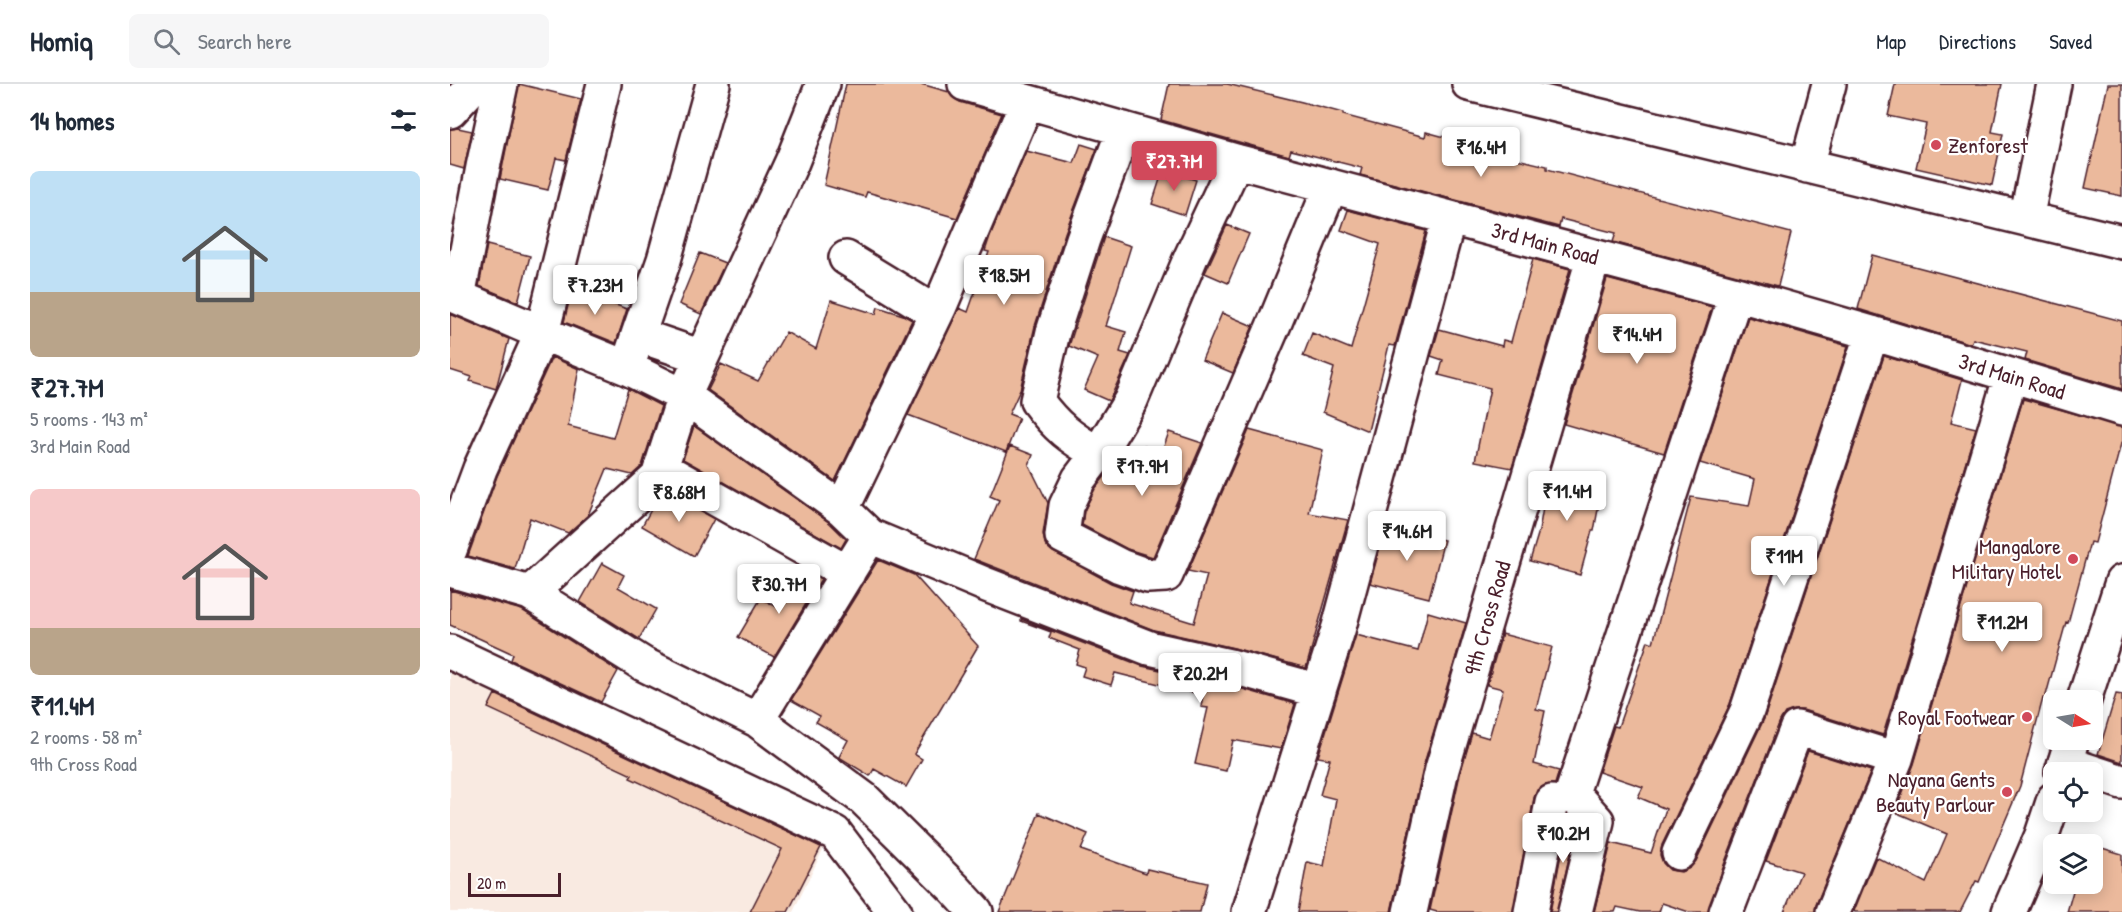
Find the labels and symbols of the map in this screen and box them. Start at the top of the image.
pin: ₹16.4M [1432,127,1530,178]
place label: Zenforest [1948,130,2028,160]
marker: Zenforest [1929,138,1943,152]
pin: ₹27.7M [1125,141,1223,192]
street label: 3rd Main Road [1488,214,1602,272]
pin: ₹18.5M [955,255,1053,306]
pin: ₹7.23M [546,265,644,316]
pin: ₹14.4M [1588,314,1686,365]
street label: 3rd Main Road [1955,346,2069,406]
pin: ₹17.9M [1093,446,1191,497]
pin: ₹11.4M [1518,471,1616,522]
pin: ₹8.68M [630,472,728,523]
pin: ₹14.6M [1358,511,1456,562]
place label: Mangalore Military Hotel [1952,531,2061,586]
pin: ₹11M [1748,536,1820,587]
marker: Mangalore Military Hotel [2066,552,2080,566]
street label: 9th Cross Road [1456,557,1518,679]
pin: ₹30.7M [730,564,828,615]
pin: ₹11.2M [1953,602,2051,653]
pin: ₹20.2M [1151,653,1249,704]
north arrow [2043,690,2103,750]
place label: Royal Footwear [1898,702,2016,732]
marker: Royal Footwear [2020,710,2034,724]
place label: Nayana Gents Beauty Parlour [1876,764,1996,819]
marker: Nayana Gents Beauty Parlour [2000,785,2014,799]
pin: ₹10.2M [1514,813,1612,864]
scale bar [468,870,561,898]

